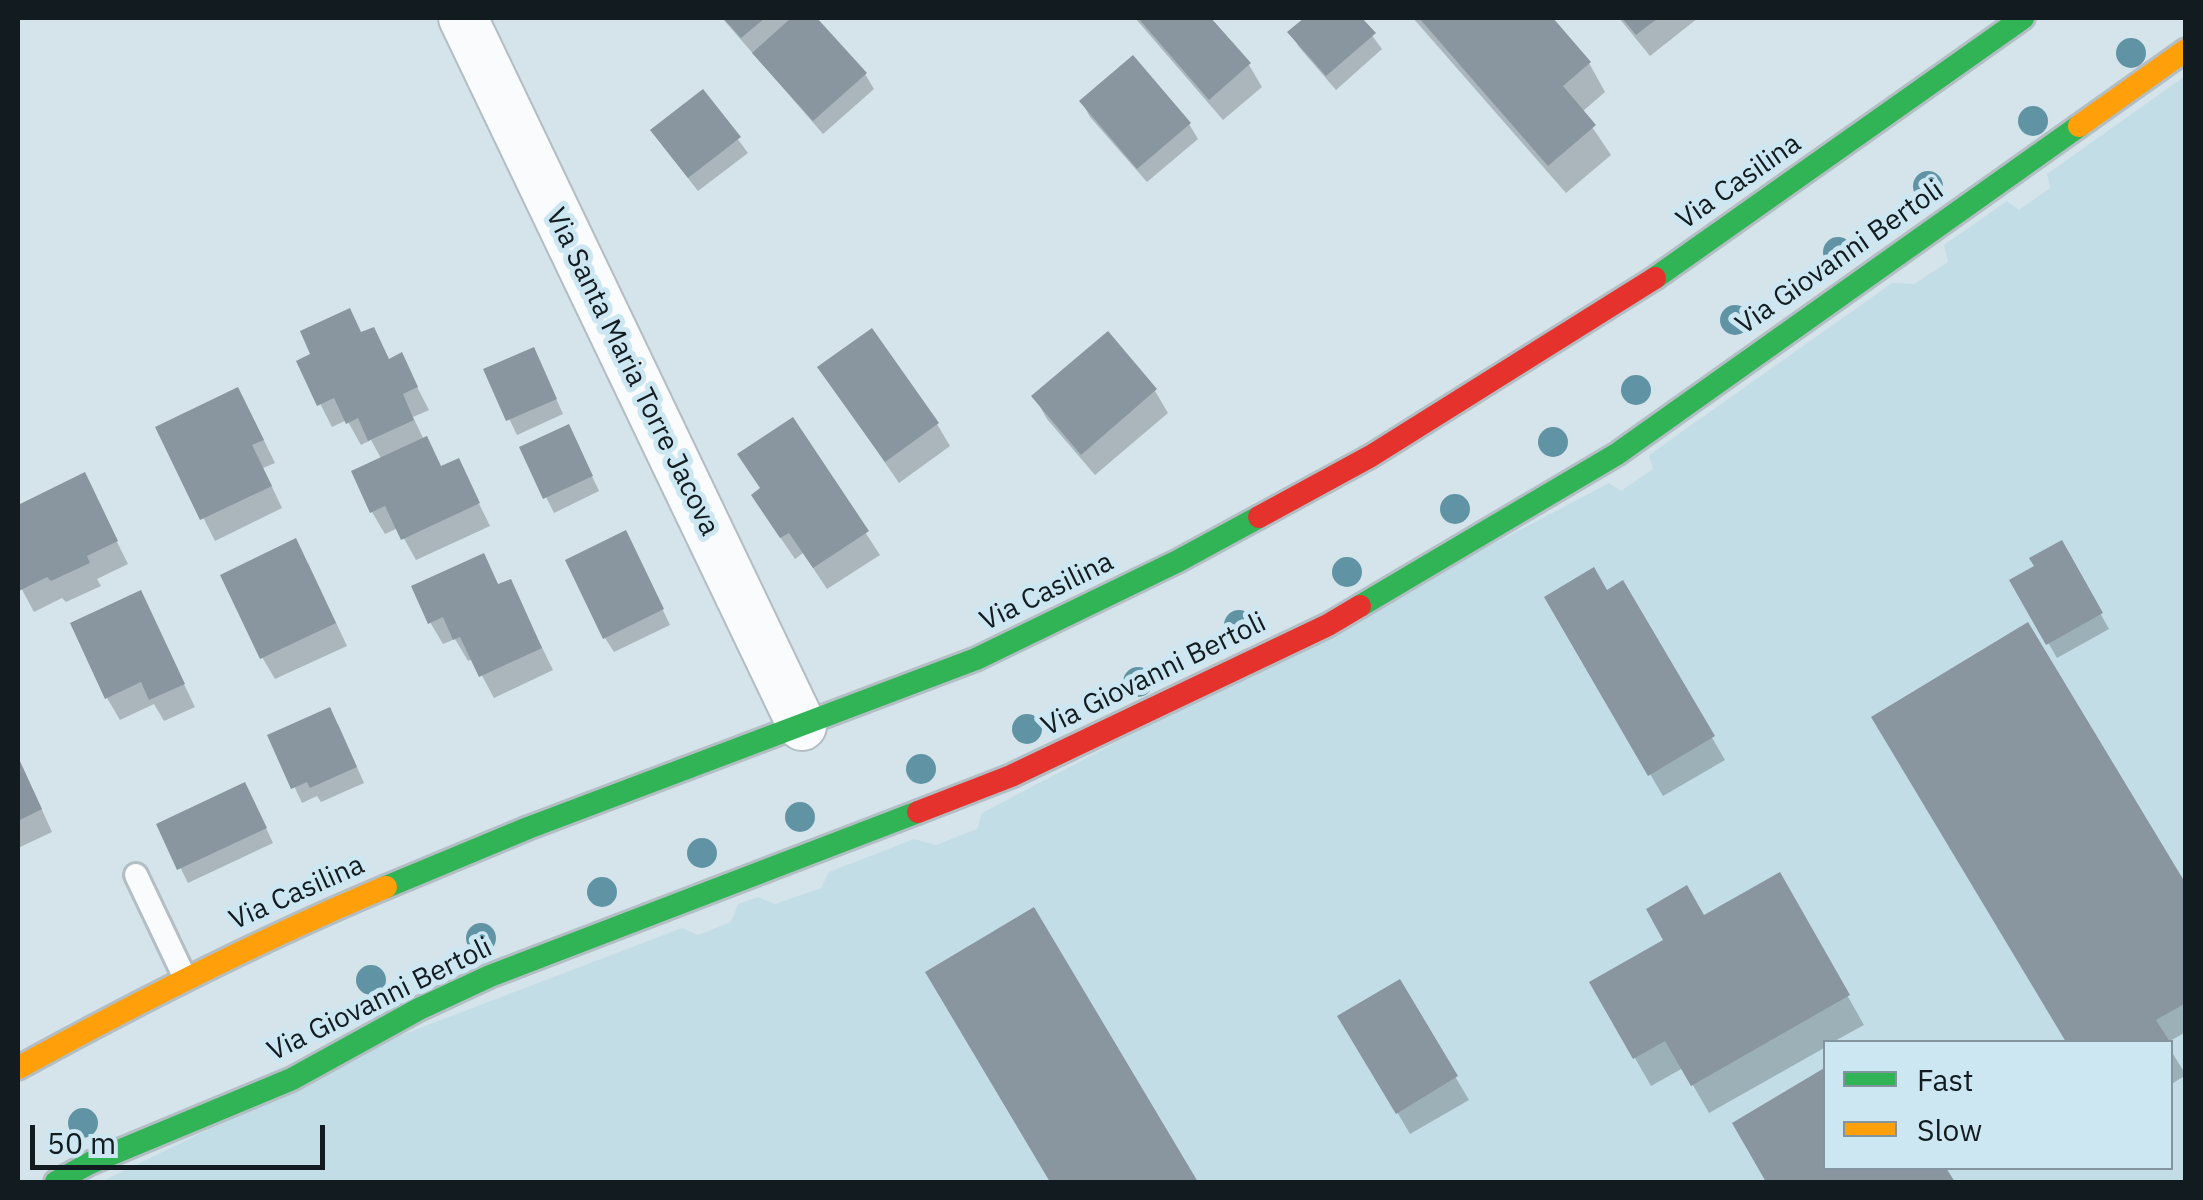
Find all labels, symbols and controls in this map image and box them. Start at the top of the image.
street label: Via Casilina [1670,127,1808,237]
street label: Via Giovanni Bertoli [1730,174,1950,342]
street label: Via Santa Maria Torre Jacova [538,203,726,541]
street label: Via Casilina [975,545,1119,639]
street label: Via Giovanni Bertoli [1036,606,1272,744]
street label: Via Casilina [224,848,370,938]
street label: Via Giovanni Bertoli [262,931,498,1069]
legend [1823,1040,2173,1170]
text: Fast [1917,1060,1974,1099]
scale bar [35,1105,330,1167]
text: Slow [1917,1110,1982,1149]
text: 50 m [47,1123,116,1162]

